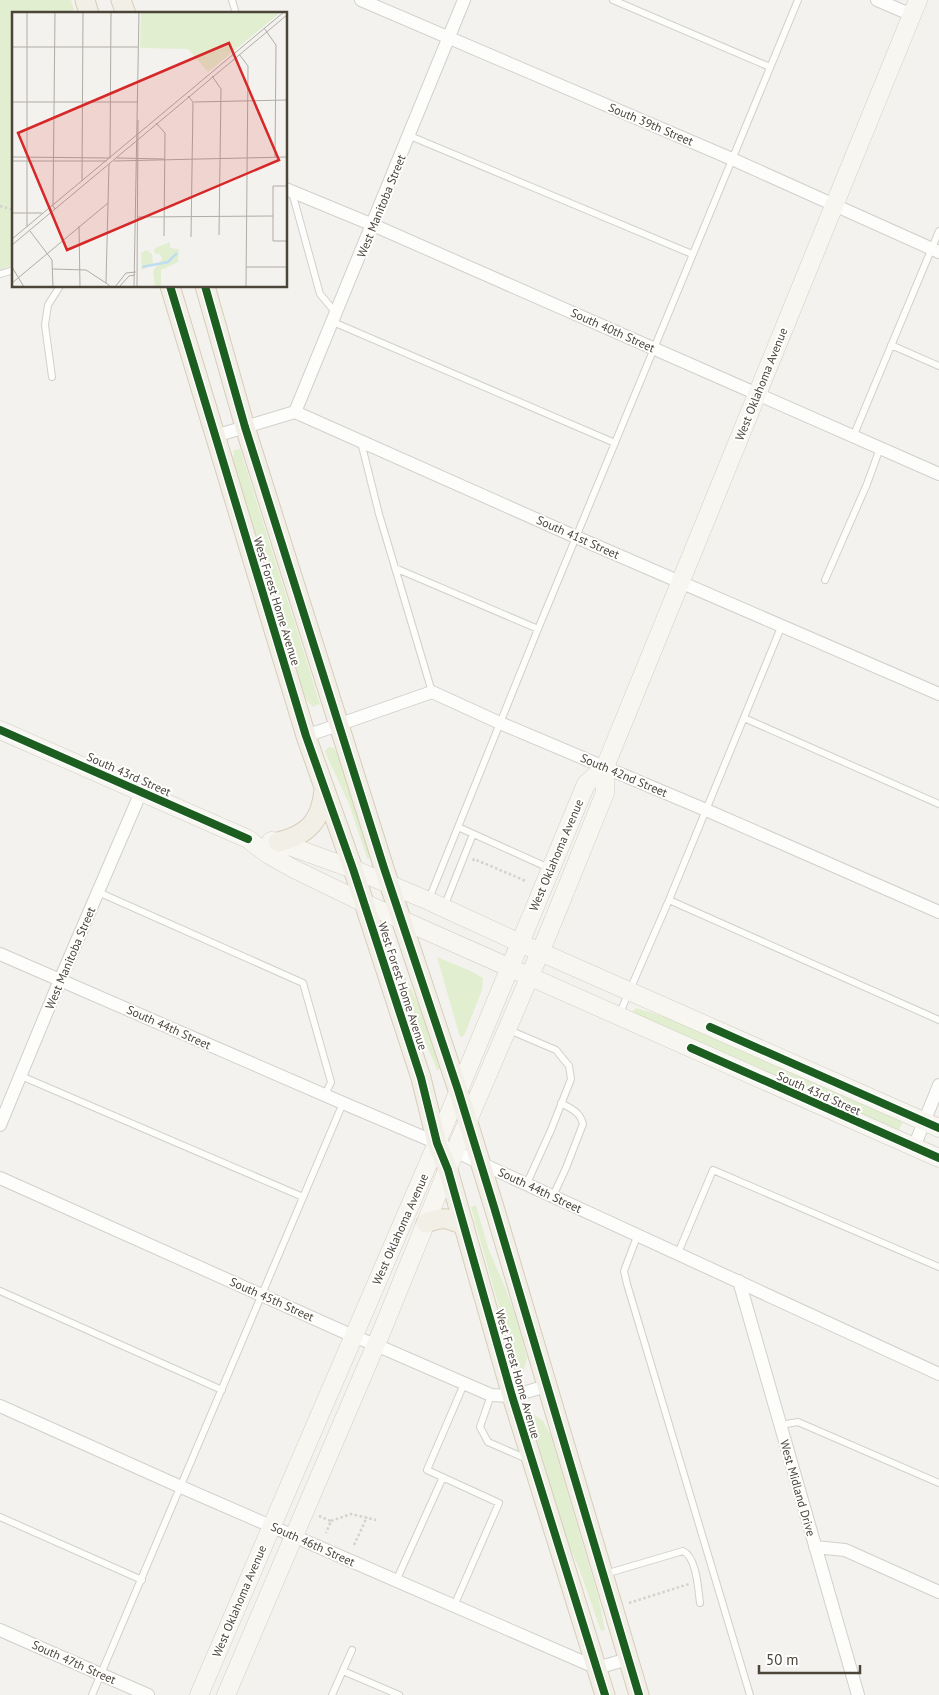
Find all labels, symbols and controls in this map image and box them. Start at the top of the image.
inset map [12,12,288,288]
street label: South 39th Street [606,99,696,149]
street label: West Manitoba Street [353,152,409,260]
street label: South 40th Street [569,305,657,355]
street label: West Oklahoma Avenue [732,325,790,443]
street label: South 41st Street [534,512,622,562]
street label: West Forest Home Avenue [250,535,304,667]
street label: South 43rd Street [85,749,173,799]
street label: South 42nd Street [578,750,670,800]
street label: West Oklahoma Avenue [526,797,586,913]
street label: West Manitoba Street [42,905,98,1011]
street label: West Forest Home Avenue [375,920,431,1052]
street label: South 44th Street [125,1002,213,1052]
street label: South 43rd Street [775,1068,863,1118]
street label: South 44th Street [496,1164,584,1216]
street label: West Oklahoma Avenue [369,1171,431,1287]
street label: South 45th Street [228,1274,316,1324]
street label: West Forest Home Avenue [492,1308,544,1440]
street label: West Midland Drive [777,1438,819,1538]
street label: South 46th Street [269,1519,357,1569]
street label: West Oklahoma Avenue [209,1543,269,1659]
street label: South 47th Street [30,1637,118,1687]
scale bar [759,1642,860,1674]
text: 50 m [766,1650,799,1669]

